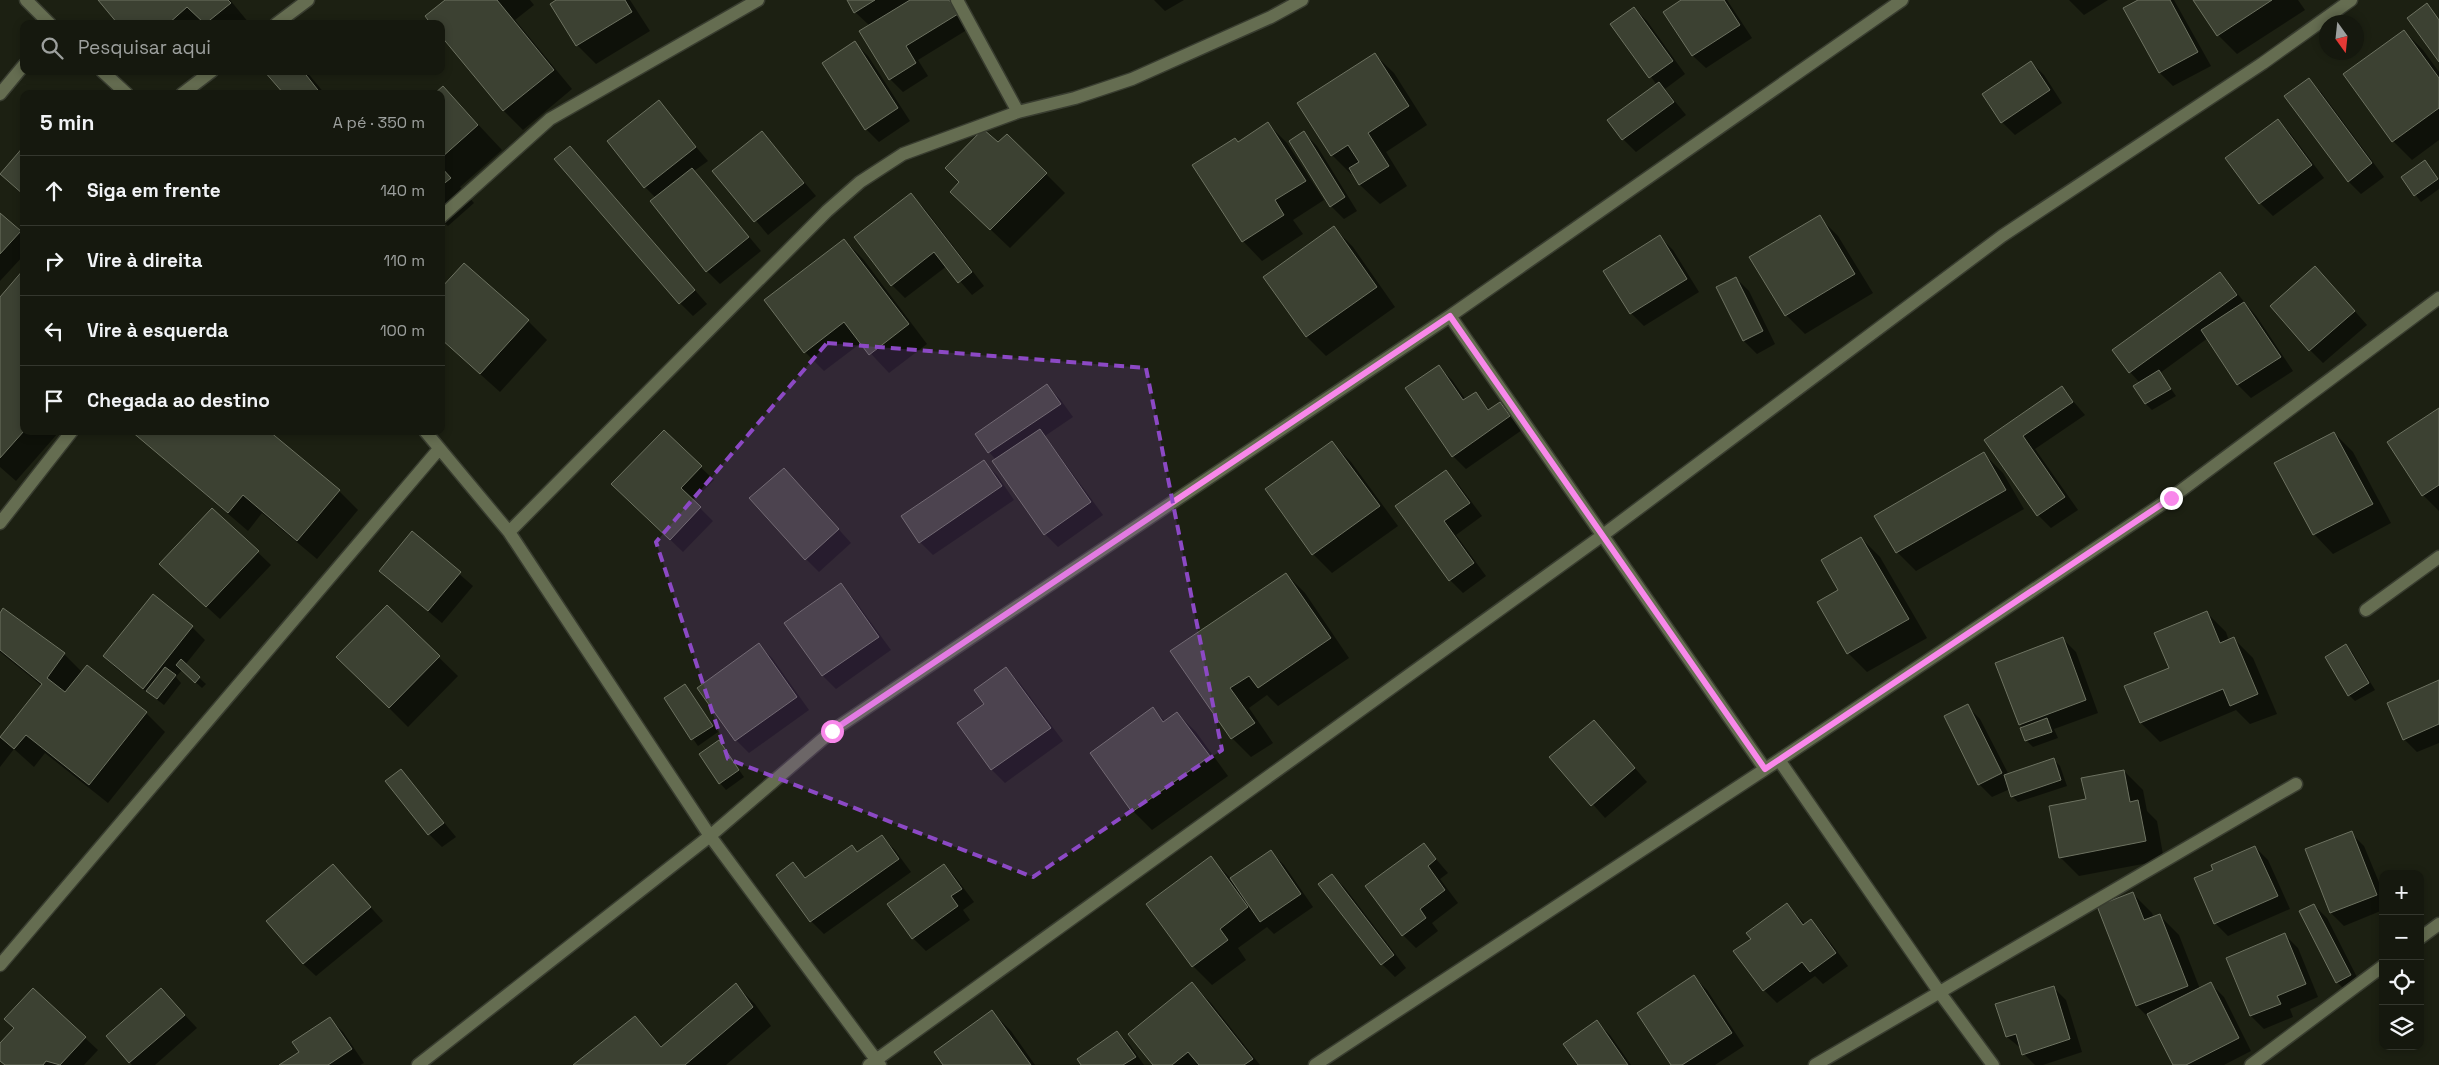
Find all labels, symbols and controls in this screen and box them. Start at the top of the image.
north arrow [2319,15,2364,60]
search box [20,20,445,75]
icon: search [38,34,66,62]
text: Pesquisar aqui [78,35,211,60]
text: 5 min [40,109,94,136]
text: A pé · 350 m [333,112,425,133]
icon: ahead [40,177,68,205]
text: Siga em frente [87,178,221,203]
text: 140 m [380,180,425,201]
icon: right [40,247,68,275]
text: Vire à direita [87,248,203,273]
text: 110 m [383,250,425,271]
icon: left [40,317,68,345]
text: Vire à esquerda [87,318,229,343]
text: 100 m [380,320,425,341]
icon: arrive [40,387,68,415]
text: Chegada ao destino [87,388,270,413]
route end [2160,487,2183,510]
route start [821,720,844,743]
map controls [2379,870,2424,1050]
button: + [2379,870,2424,915]
button: − [2379,915,2424,960]
button: locate [2379,960,2424,1005]
button: layers [2379,1005,2424,1050]

